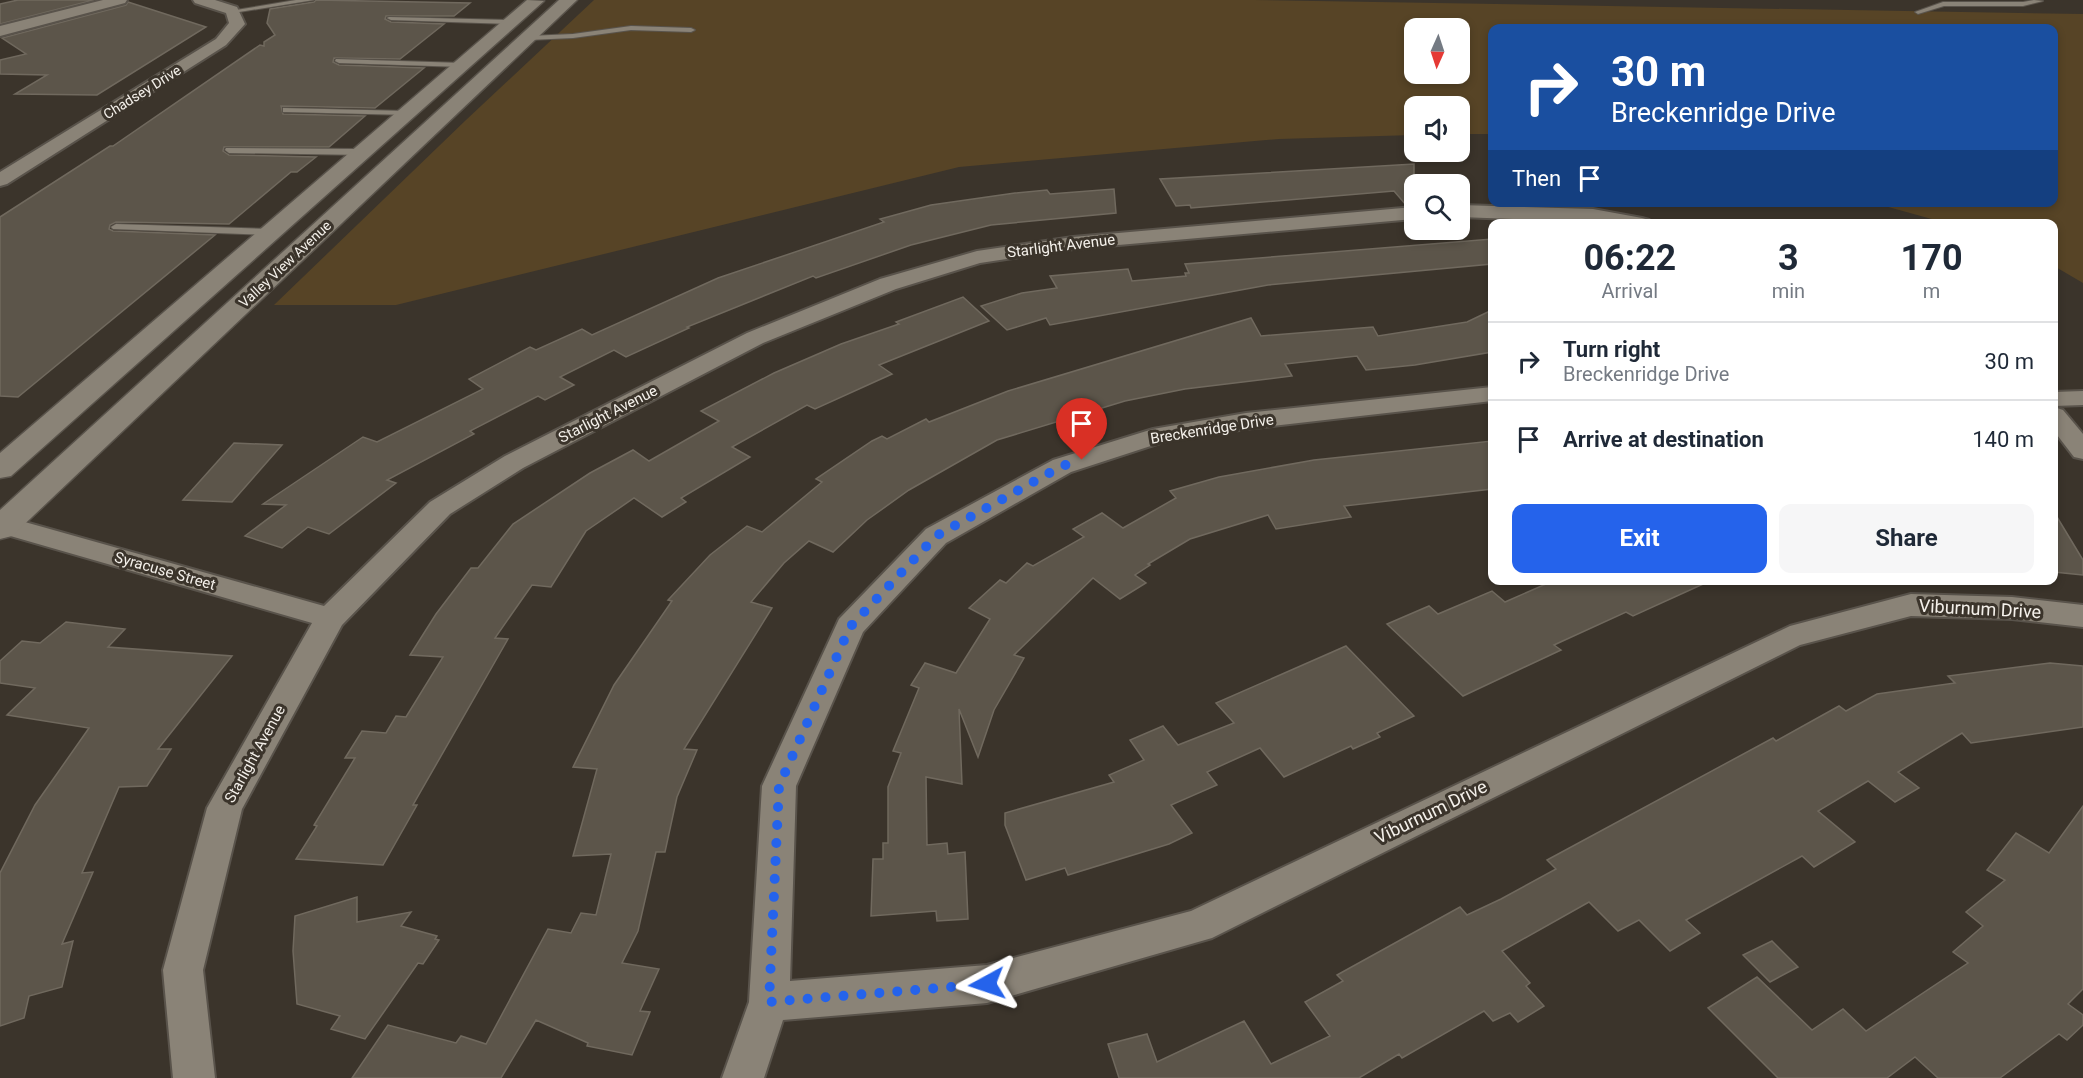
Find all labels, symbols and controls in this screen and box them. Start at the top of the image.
north arrow [1404,18,1470,84]
map controls [1404,18,1470,240]
text: 30 m [1611,47,1706,96]
icon: right [1512,48,1590,126]
street label: Chadsey Drive [100,62,184,122]
button: sound [1404,96,1470,162]
text: Breckenridge Drive [1611,97,1836,129]
icon: arrive [1573,162,1606,195]
text: Then [1512,166,1561,191]
button: search [1404,174,1470,240]
street label: Valley View Avenue [236,217,334,311]
street label: Starlight Avenue [1006,230,1116,262]
text: 06:22 [1583,237,1676,279]
text: 3 [1778,237,1799,279]
text: 170 [1901,237,1963,279]
text: Arrival [1601,279,1658,303]
text: min [1772,279,1805,303]
text: m [1923,279,1940,303]
text: Turn right [1563,337,1660,362]
icon: right [1512,345,1545,378]
text: 30 m [1985,349,2034,374]
text: Breckenridge Drive [1563,362,1729,386]
street label: Starlight Avenue [555,381,661,447]
pin [1056,398,1107,460]
icon: arrive [1065,407,1098,440]
street label: Breckenridge Drive [1149,410,1275,448]
icon: arrive [1512,423,1545,456]
text: Arrive at destination [1563,427,1764,452]
text: 140 m [1972,427,2034,452]
button: Exit [1512,504,1767,573]
button: Share [1779,504,2034,573]
street label: Syracuse Street [113,548,218,594]
street label: Viburnum Drive [1918,595,2042,622]
street label: Starlight Avenue [221,702,289,806]
street label: Viburnum Drive [1371,775,1490,848]
position arrow [955,952,1019,1016]

